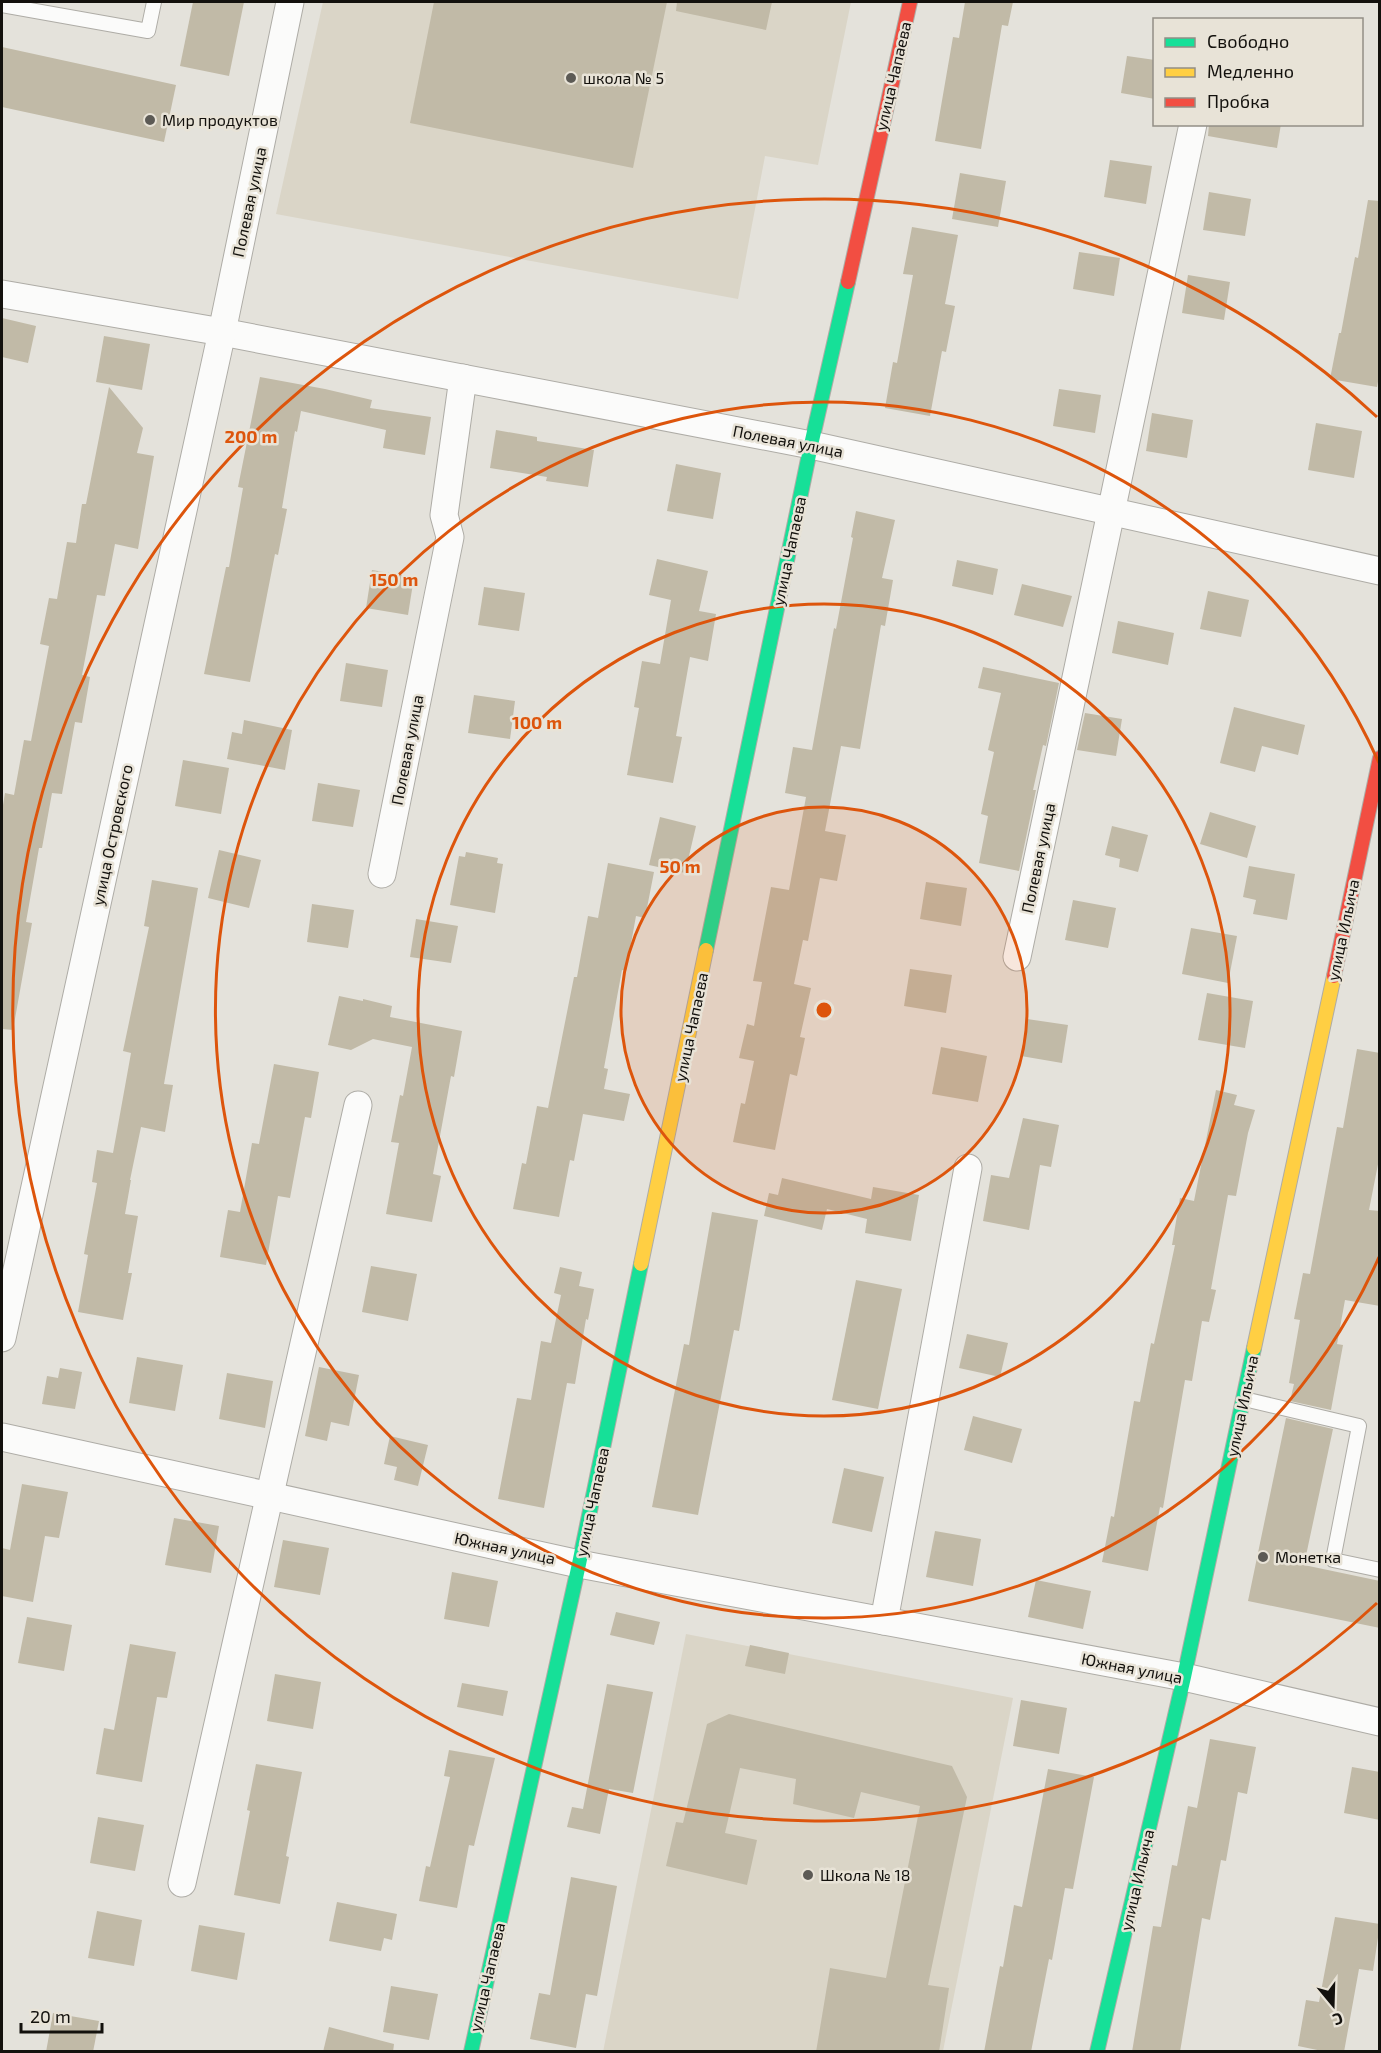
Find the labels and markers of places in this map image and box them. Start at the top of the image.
place label: школа № 5 [583,68,664,87]
marker: школа № 5 [564,71,578,85]
place label: Мир продуктов [162,110,278,130]
marker: Мир продуктов [143,113,157,127]
centre of rings [814,1000,834,1020]
place label: Монетка [1275,1547,1341,1566]
marker: Монетка [1256,1550,1270,1564]
place label: Школа № 18 [820,1865,911,1884]
marker: Школа № 18 [801,1868,815,1882]

